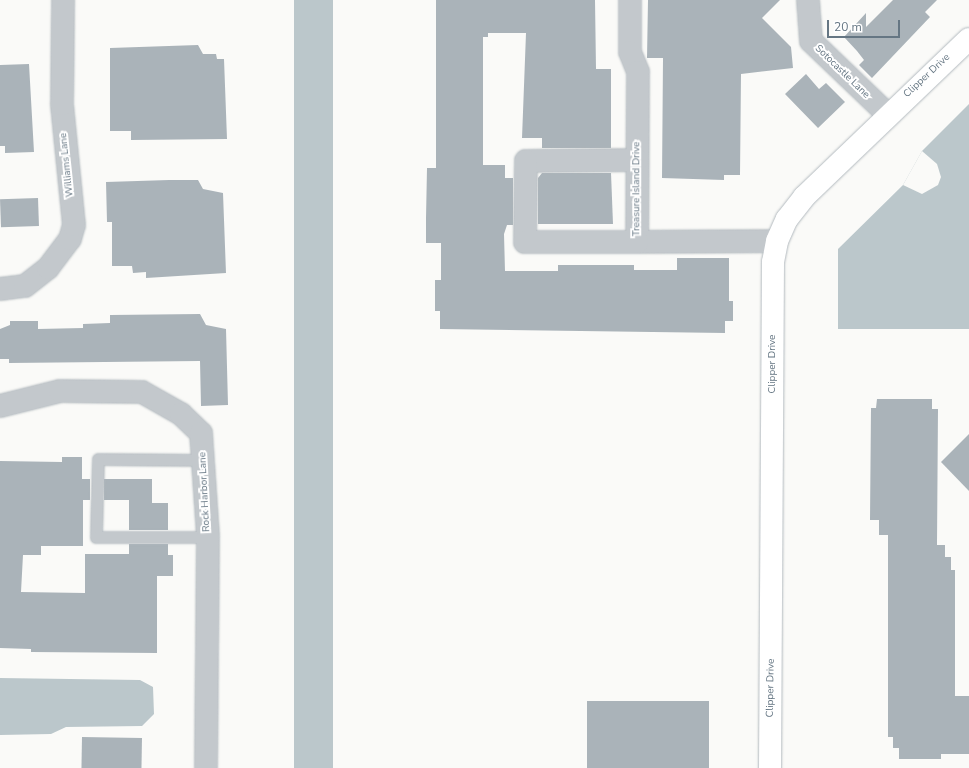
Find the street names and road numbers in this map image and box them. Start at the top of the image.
street label: Sotocastle Lane [812,43,872,101]
street label: Clipper Drive [901,52,953,100]
street label: Williams Lane [58,132,76,198]
street label: Treasure Island Drive [631,142,643,236]
street label: Clipper Drive [767,335,779,393]
street label: Rock Harbor Lane [197,452,213,532]
street label: Clipper Drive [764,658,778,718]

